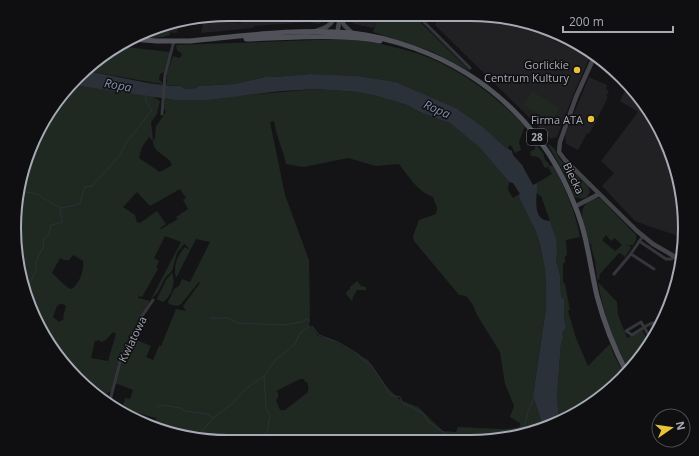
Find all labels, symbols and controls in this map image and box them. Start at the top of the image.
scale bar [563,8,673,34]
text: 200 m [569,13,604,30]
place label: Gorlickie Centrum Kultury [484,57,569,85]
marker: Gorlickie Centrum Kultury [572,65,582,75]
water label: Ropa [103,74,133,96]
water label: Ropa [421,96,453,122]
place label: Firma ATA [531,112,583,127]
marker: Firma ATA [586,114,596,124]
road number: 28 [527,129,547,145]
street label: Biecka [560,160,588,196]
street label: Kwiatowa [114,314,150,364]
north arrow [651,408,691,448]
text: N [673,420,690,432]

